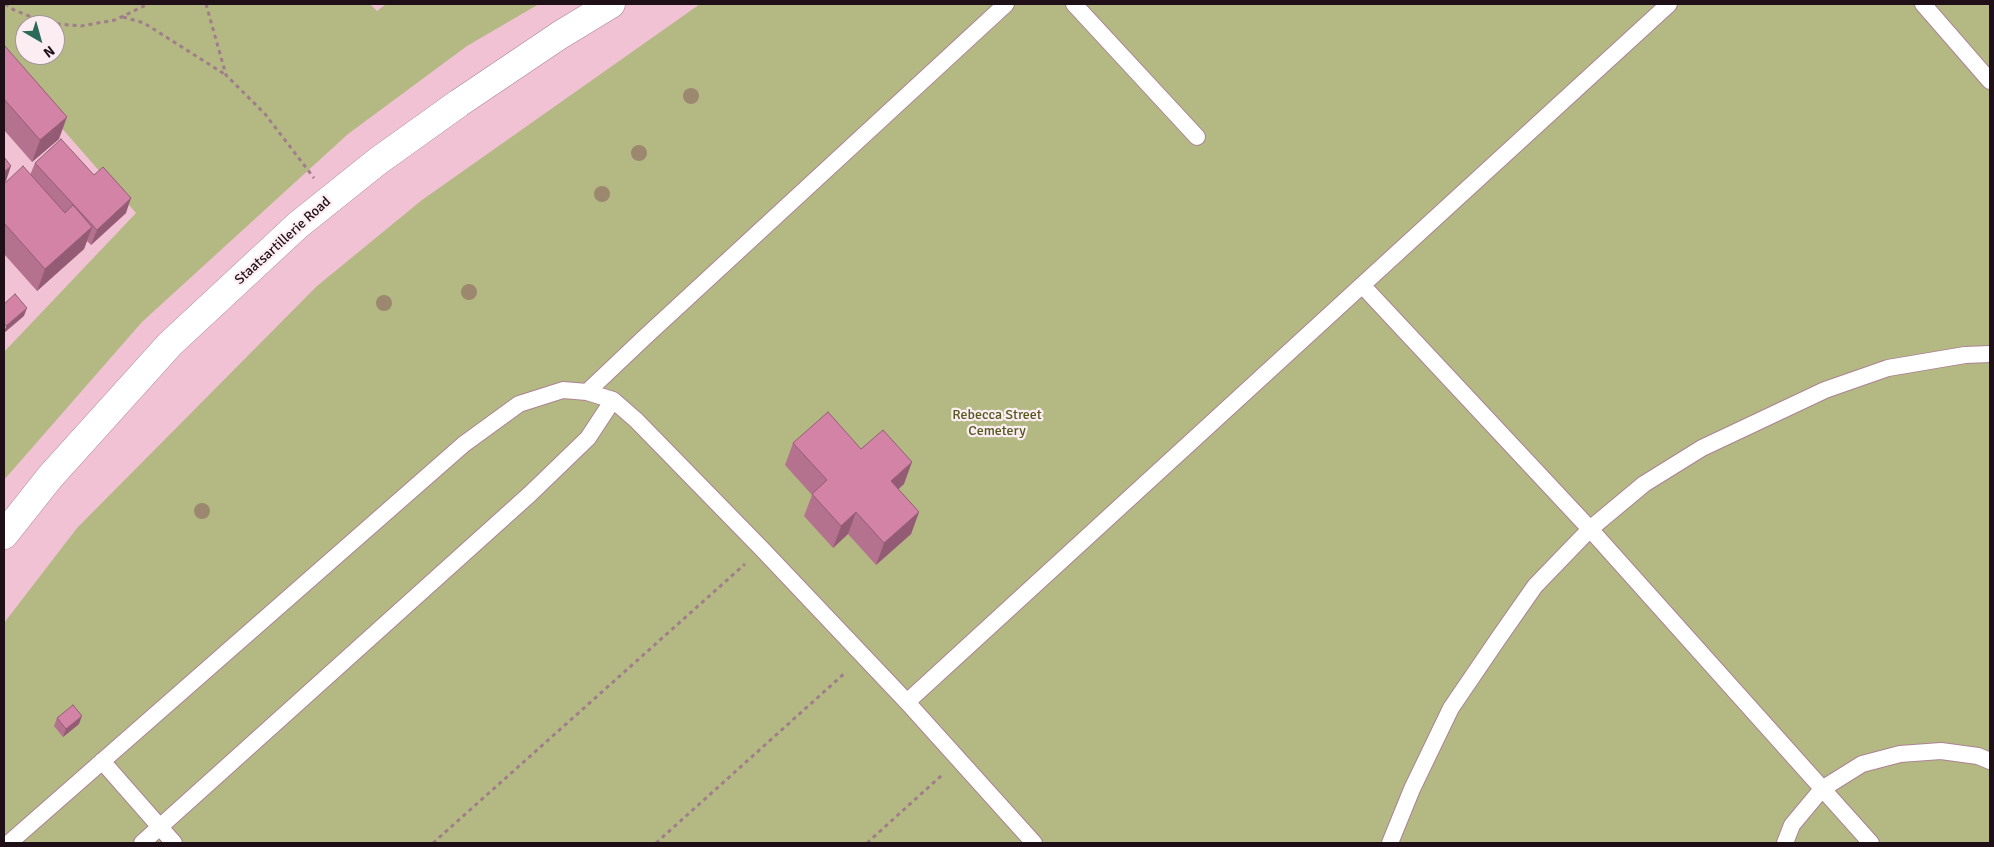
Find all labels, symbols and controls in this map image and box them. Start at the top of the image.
north arrow [15,15,65,65]
text: N [40,42,58,61]
street label: Staatsartillerie Road [232,194,334,288]
park label: Rebecca Street Cemetery [952,407,1042,440]

